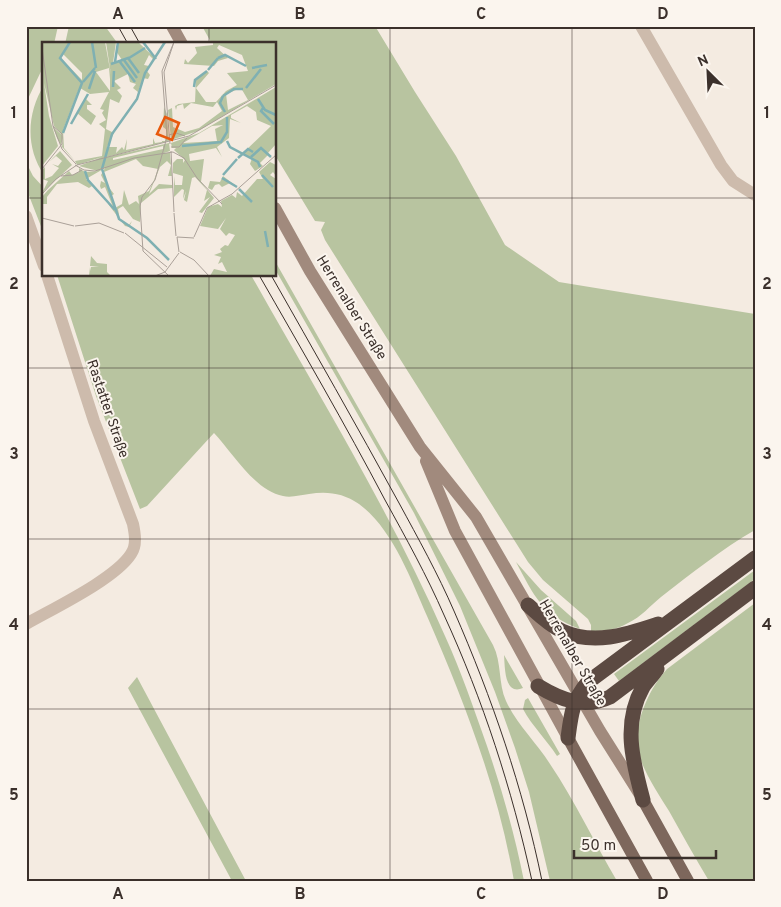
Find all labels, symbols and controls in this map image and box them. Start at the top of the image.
text: A [112,5,124,25]
text: B [294,5,306,25]
text: C [476,5,486,25]
text: D [657,5,669,25]
inset map [42,42,276,276]
north arrow [684,48,734,98]
text: N [695,52,711,71]
text: 1 [11,104,17,124]
text: 1 [764,104,770,124]
street label: Herrenalber Straße [312,253,390,363]
text: 2 [9,275,19,295]
text: 2 [762,275,772,295]
street label: Rastatter Straße [82,358,132,460]
text: 3 [9,445,19,465]
text: 3 [762,445,772,465]
street label: Herrenalber Straße [535,597,609,709]
text: 4 [9,616,19,636]
text: 4 [762,616,772,636]
text: 5 [9,786,19,806]
text: 5 [762,786,772,806]
scale bar [574,827,716,859]
text: 50 m [581,837,616,856]
text: A [112,885,124,905]
text: B [294,885,306,905]
text: C [476,885,486,905]
text: D [657,885,669,905]

